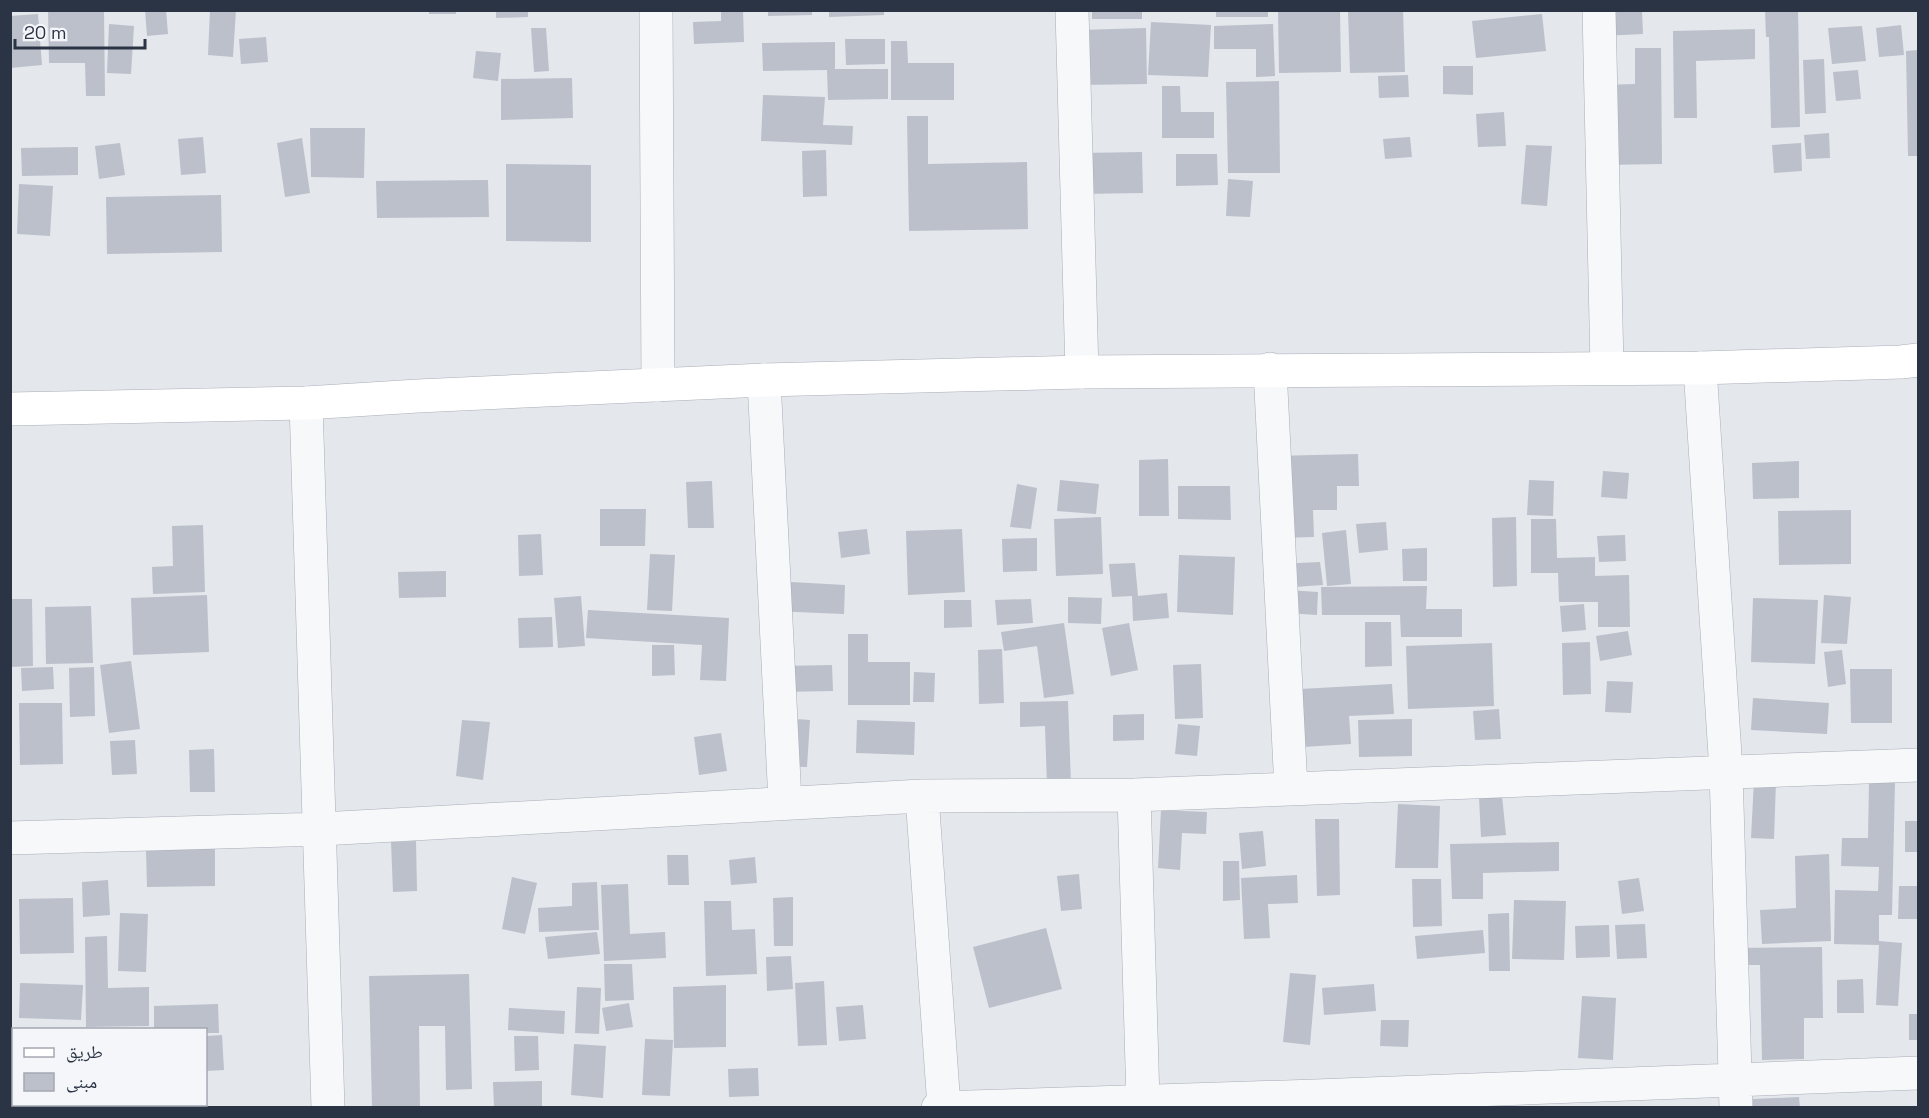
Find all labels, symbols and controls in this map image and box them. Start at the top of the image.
scale bar [15,12,146,50]
text: 20 m [24,21,67,44]
legend [12,1028,207,1106]
text: طريق [66,1040,103,1063]
text: مبنى [66,1070,97,1093]

